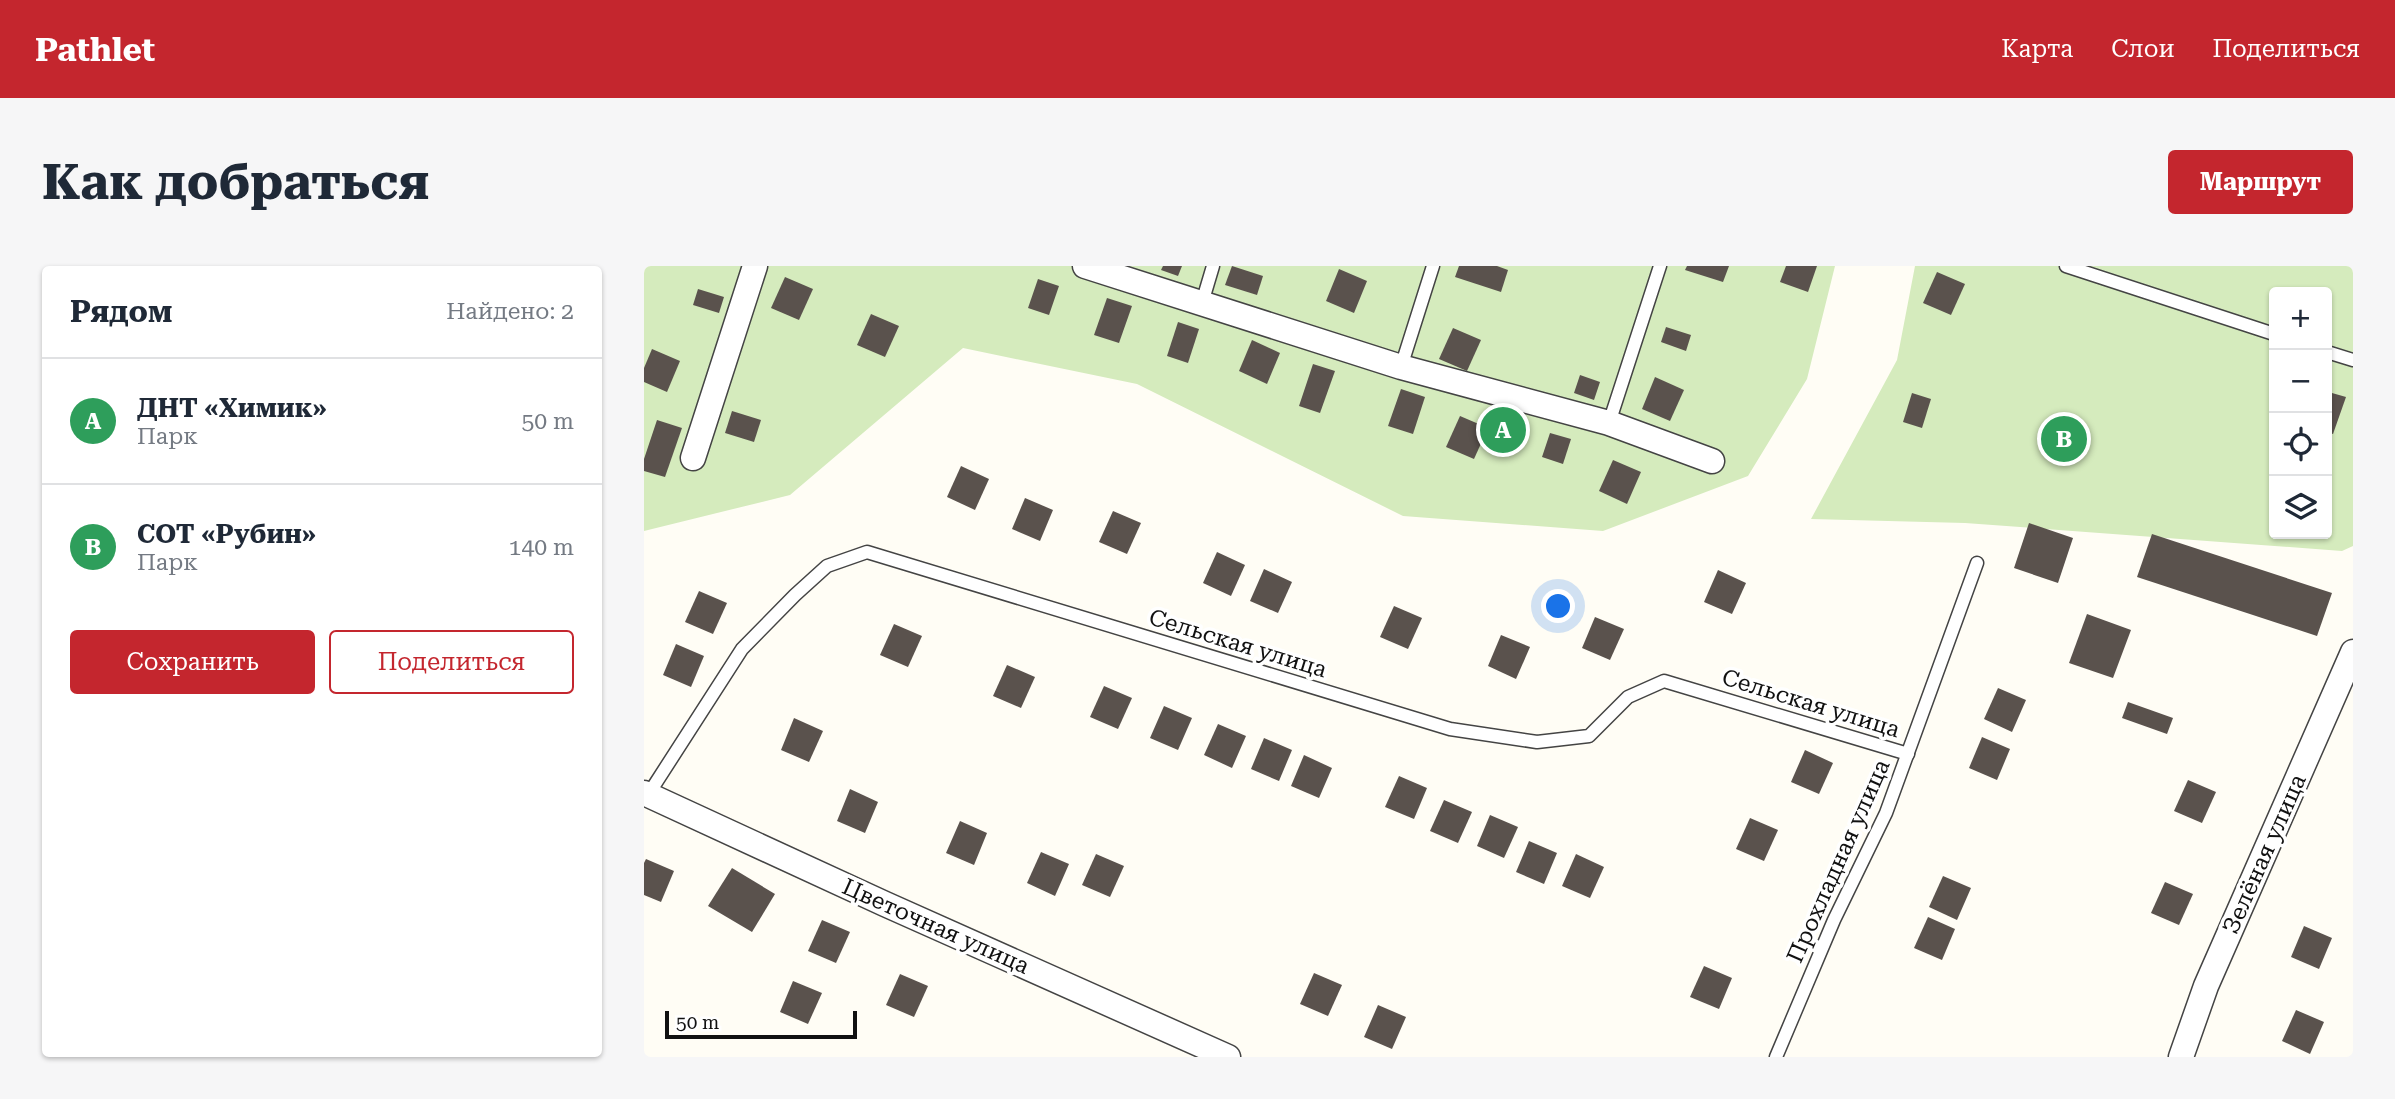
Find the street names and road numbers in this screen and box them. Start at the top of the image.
street label: Сельская улица [1146,604,1331,684]
street label: Сельская улица [1719,664,1904,744]
street label: Прохладная улица [1781,755,1896,967]
street label: Зелёная улица [2217,770,2312,938]
street label: Цветочная улица [838,873,1034,980]

